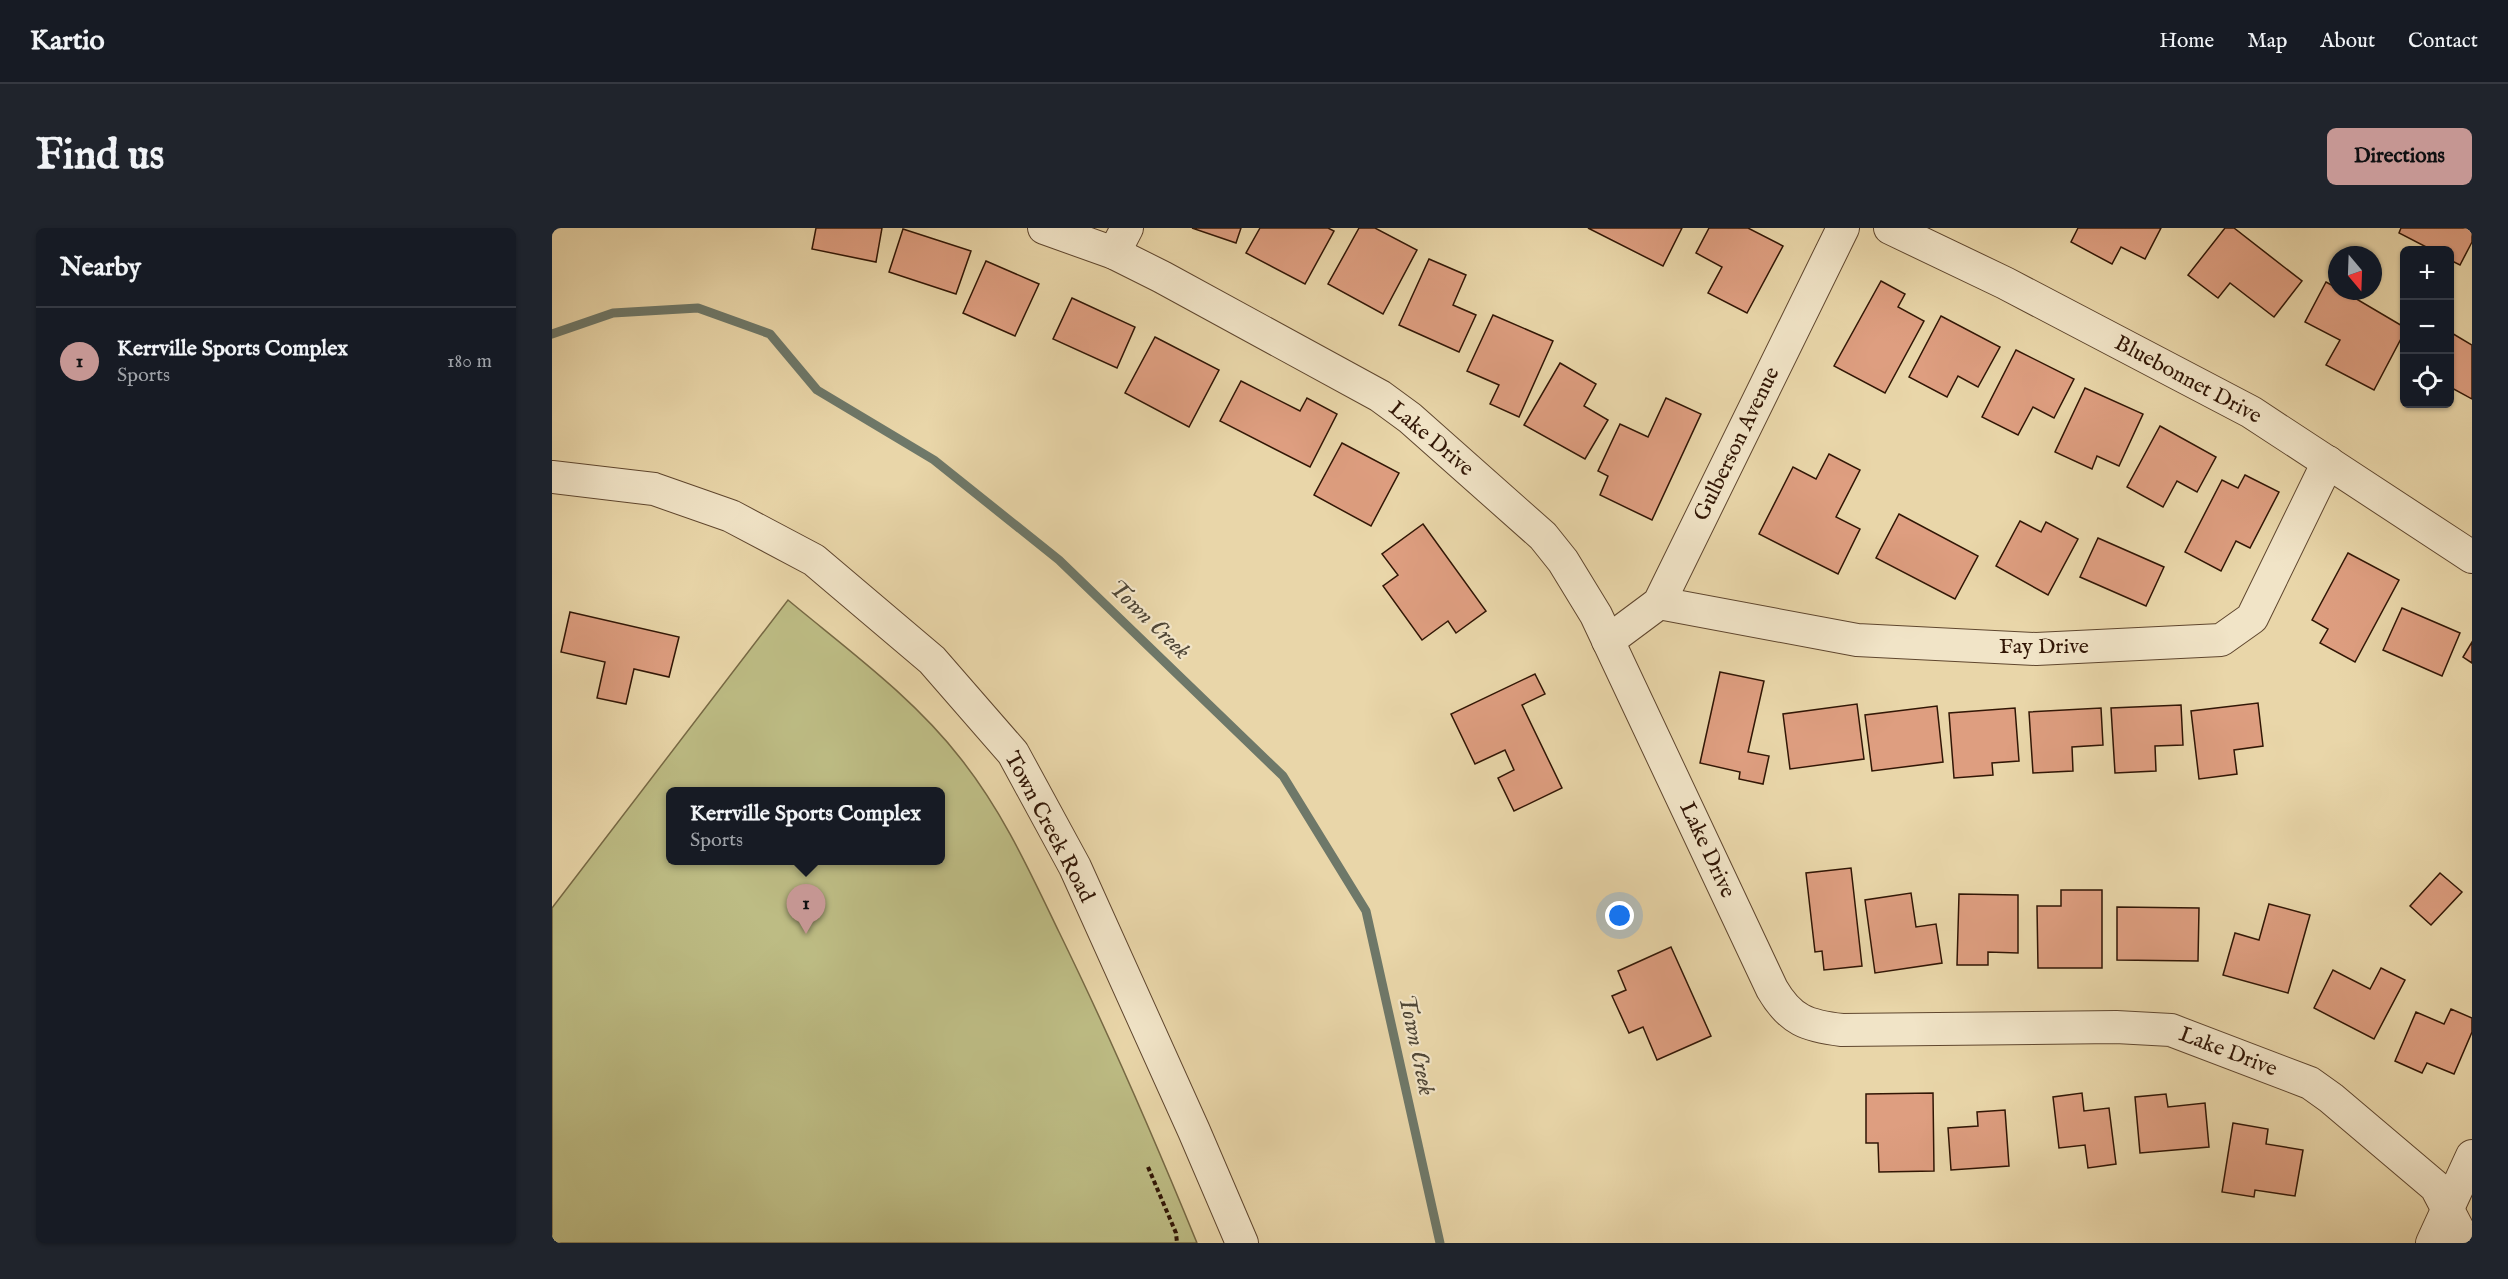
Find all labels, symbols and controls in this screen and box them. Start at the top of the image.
text: Kartio [30,24,105,59]
text: Home [2159,28,2214,55]
text: Map [2247,28,2287,55]
text: About [2320,28,2375,55]
text: Contact [2408,28,2478,55]
button: Directions [2327,128,2472,185]
text: Find us [36,130,164,183]
north arrow [2328,246,2382,300]
map controls [2400,246,2454,408]
button: + [2400,246,2454,300]
text: Nearby [60,251,141,284]
button: − [2400,300,2454,354]
street label: Bluebonnet Drive [2110,329,2266,431]
text: Kerrville Sports Complex [117,335,348,363]
text: 1 [76,349,83,374]
text: 180 m [447,349,492,374]
button: locate [2400,354,2454,408]
street label: Gulberson Avenue [1688,362,1786,526]
text: Sports [117,363,170,388]
street label: Lake Drive [1383,395,1479,483]
water label: Town Creek [1101,573,1197,667]
street label: Fay Drive [1999,633,2089,661]
street label: Town Creek Road [997,747,1101,907]
popup [666,787,945,865]
street label: Lake Drive [1673,797,1741,903]
text: Kerrville Sports Complex [690,800,921,828]
text: Sports [690,828,743,853]
pin: 1 [786,884,826,934]
your location [1605,901,1634,930]
water label: Town Creek [1390,992,1442,1099]
street label: Lake Drive [2175,1020,2281,1084]

